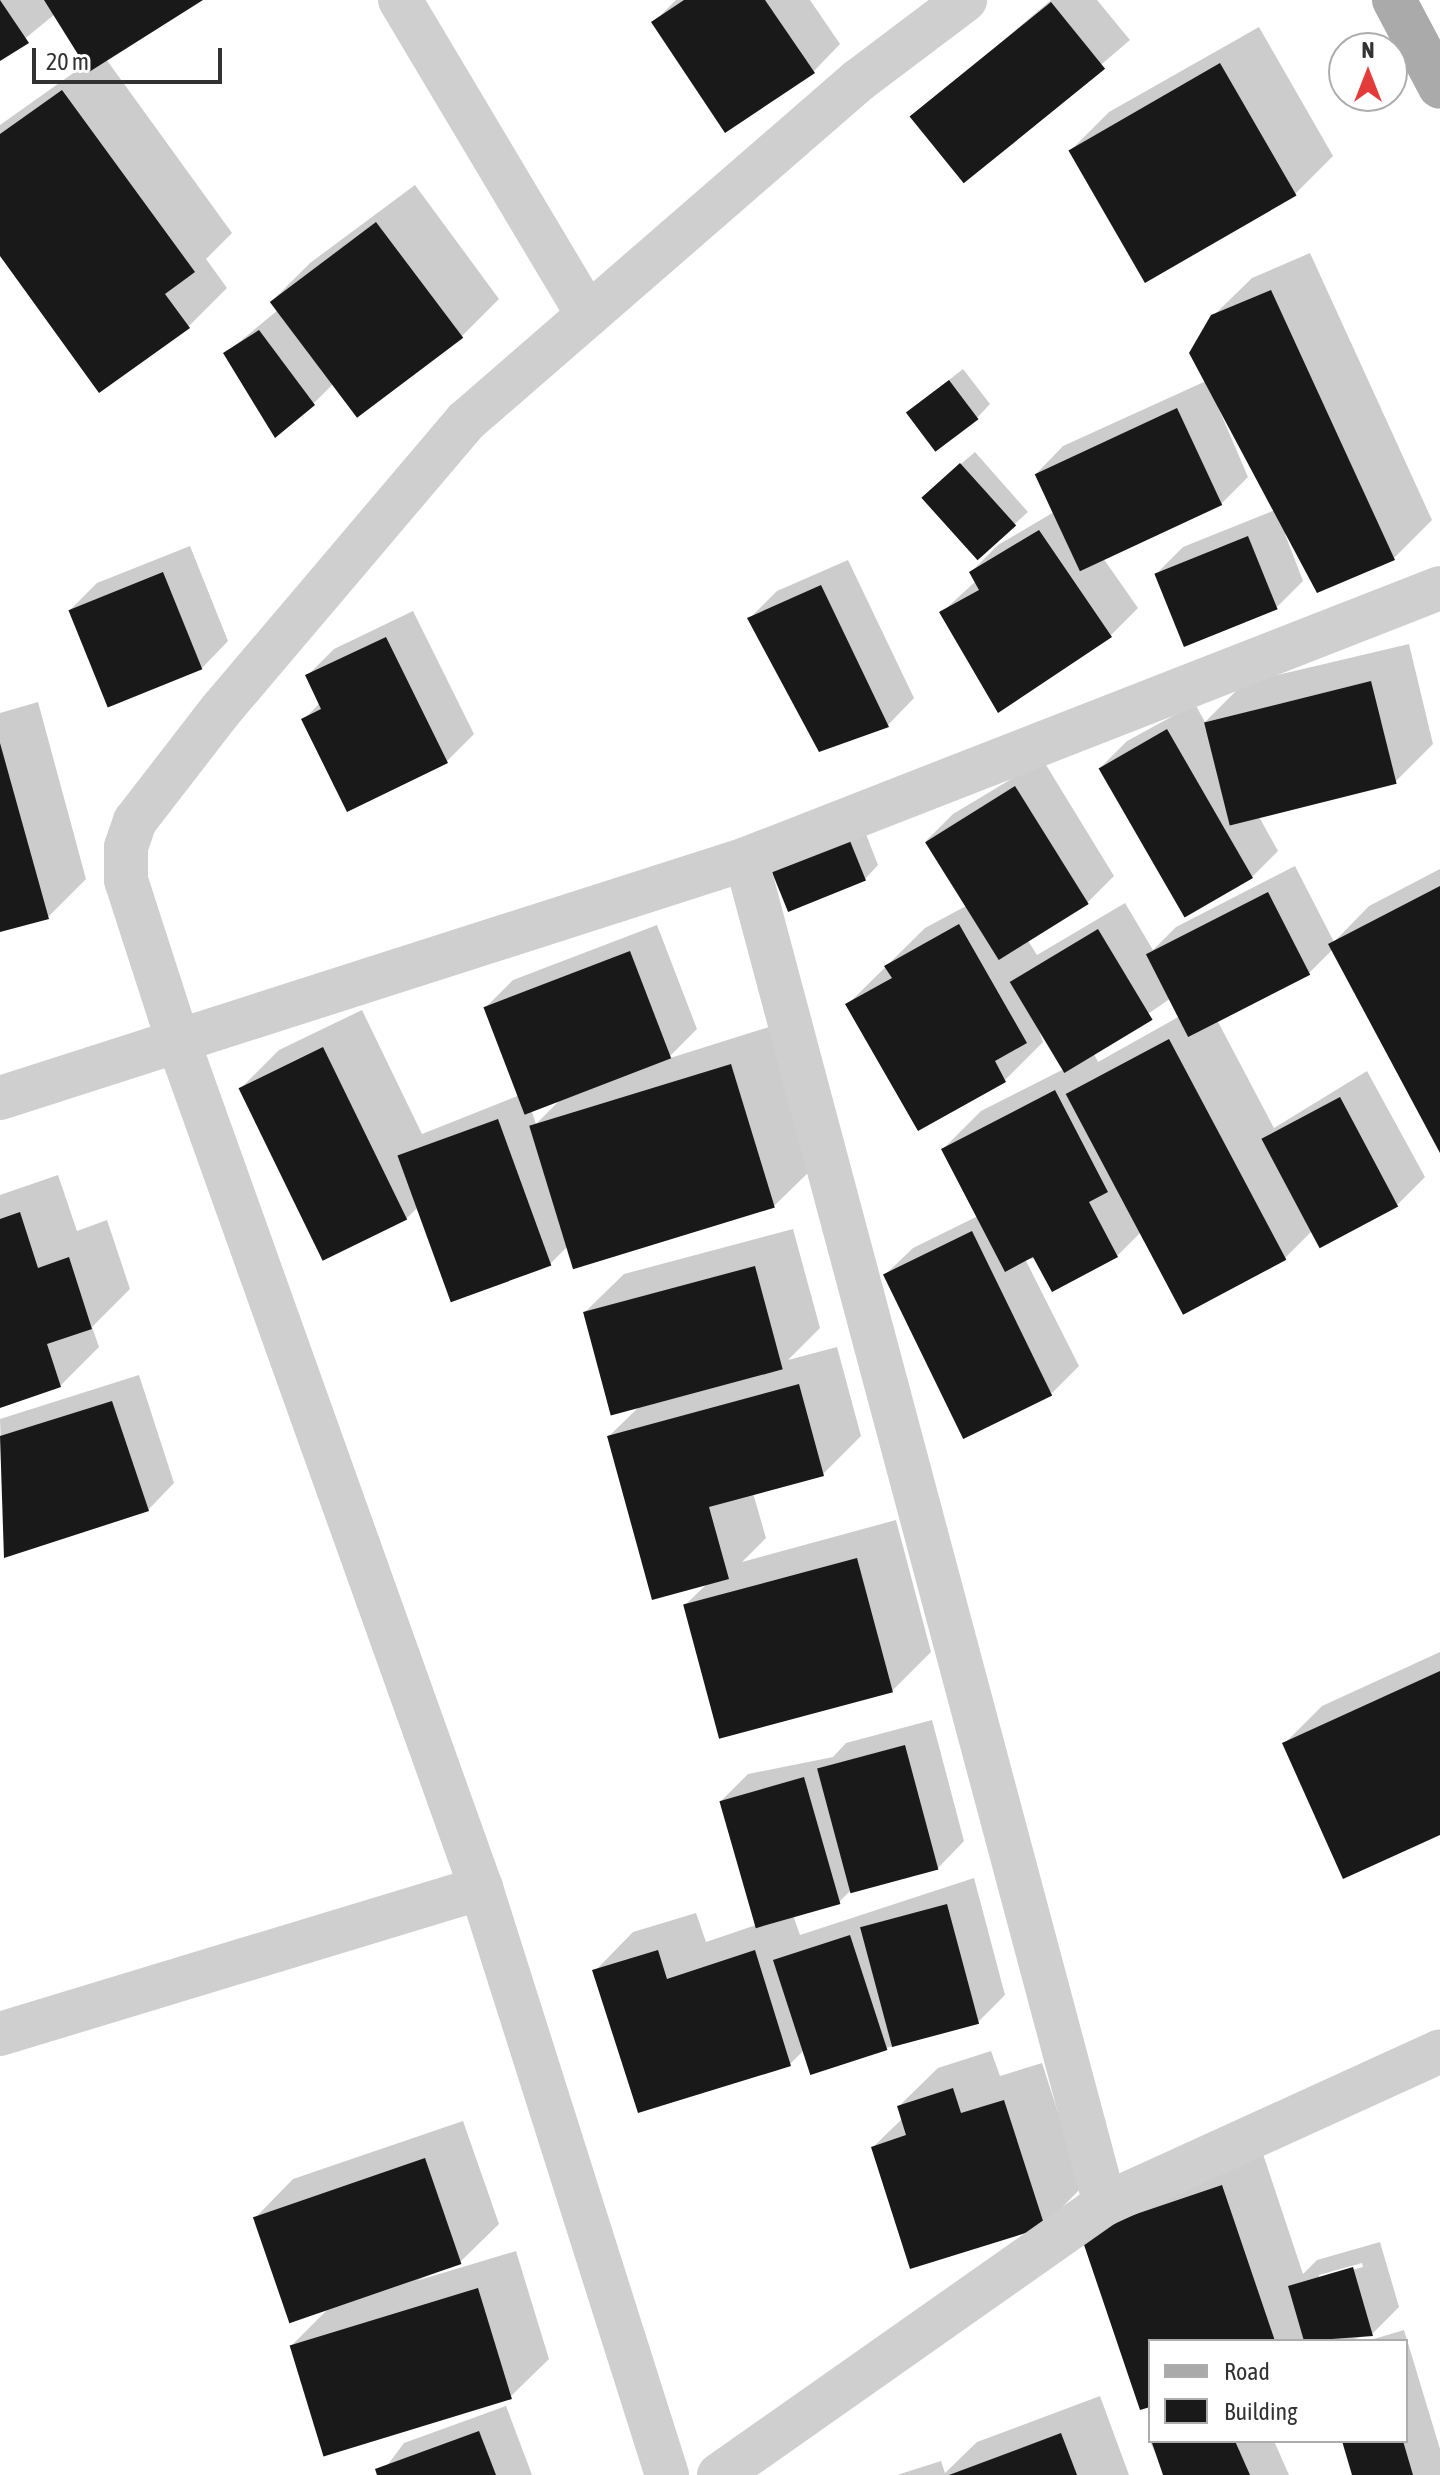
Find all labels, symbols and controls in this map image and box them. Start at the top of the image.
scale bar [36,32,226,82]
north arrow [1328,32,1408,112]
text: N [1362,37,1374,63]
text: 20 m [46,48,89,75]
legend [1148,2339,1408,2443]
text: Road [1224,2358,1270,2385]
text: Building [1224,2398,1297,2425]

